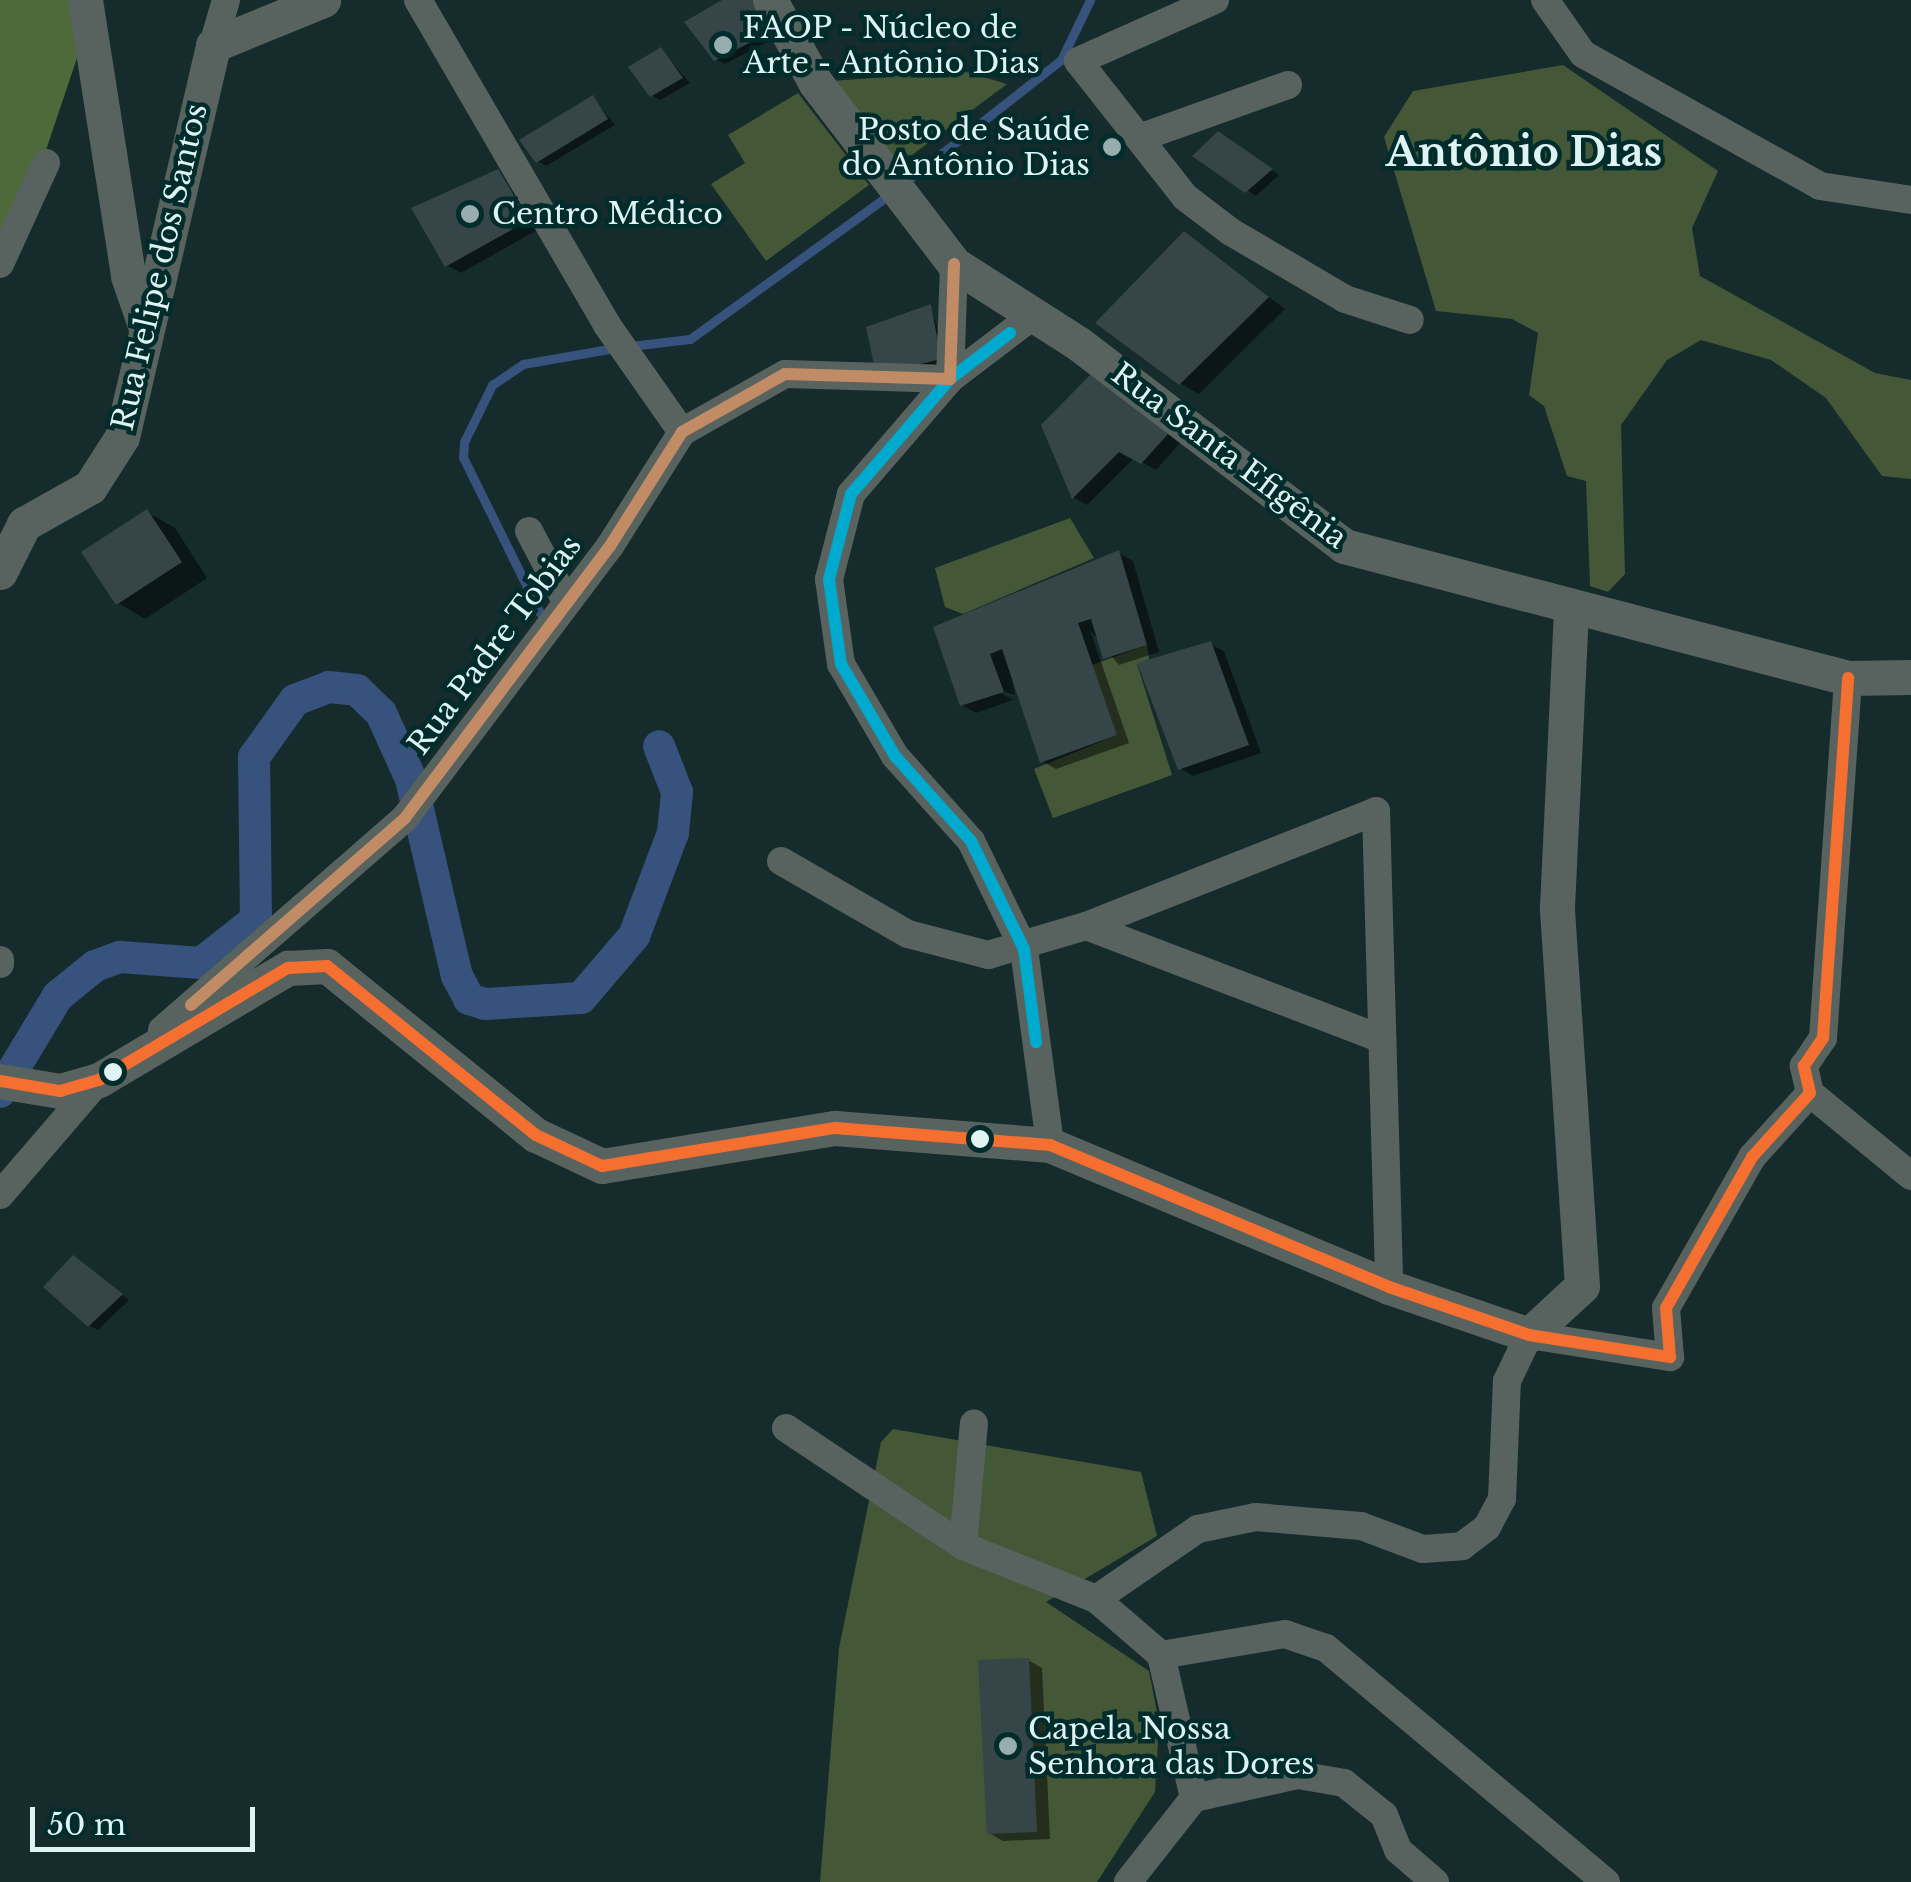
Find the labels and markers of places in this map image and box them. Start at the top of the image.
place label: FAOP - Núcleo de Arte - Antônio Dias [743,10,1041,80]
marker: FAOP - Núcleo de Arte - Antônio Dias [712,34,734,56]
place label: Posto de Saúde do Antônio Dias [841,112,1090,182]
marker: Posto de Saúde do Antônio Dias [1099,134,1125,160]
place label: Centro Médico [492,196,723,232]
marker: Centro Médico [457,201,483,227]
unlabelled marker [103,1062,123,1082]
unlabelled marker [970,1129,990,1149]
place label: Capela Nossa Senhora das Dores [1028,1711,1315,1782]
marker: Capela Nossa Senhora das Dores [997,1735,1019,1757]

